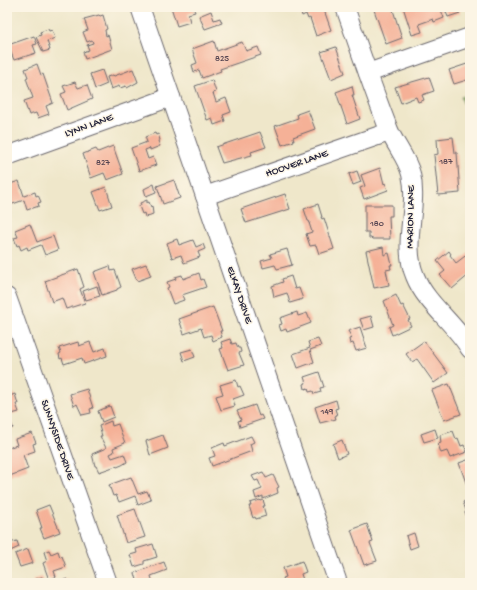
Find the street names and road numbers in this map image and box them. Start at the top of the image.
street label: LYNN LANE [63,111,116,140]
street label: HOOVER LANE [264,147,331,180]
street label: MARION LANE [404,184,418,249]
street label: ELKAY DRIVE [224,265,255,326]
street label: SUNNYSIDE DRIVE [38,398,77,483]

